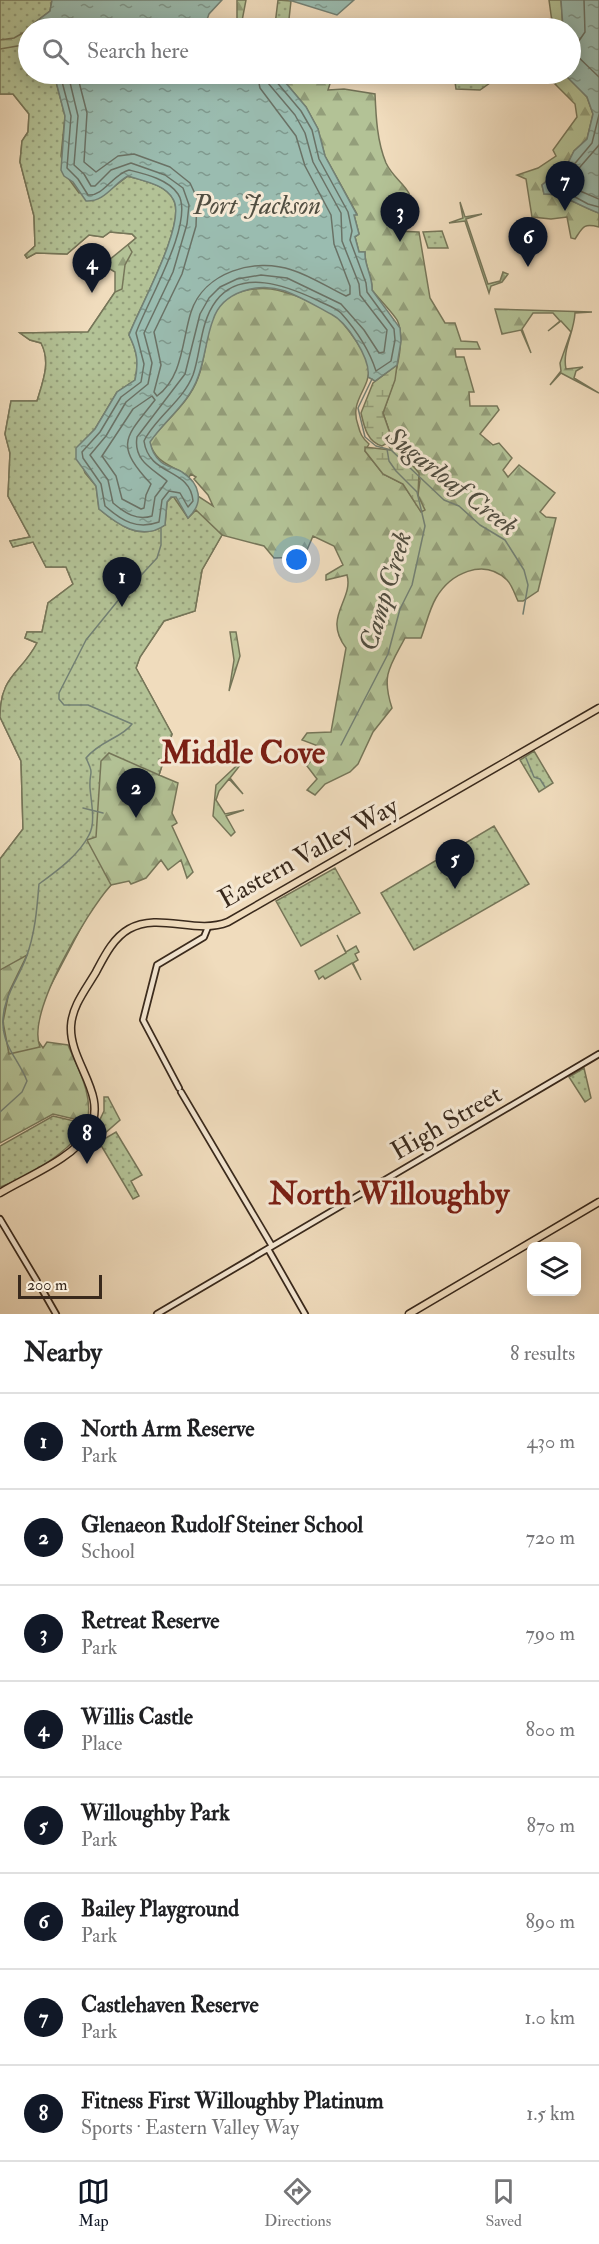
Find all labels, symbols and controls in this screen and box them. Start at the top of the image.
search box [18,18,581,84]
icon: search [39,35,72,68]
text: Search here [87,37,189,65]
pin: 7 [546,162,584,211]
water label: Port Jackson [192,189,321,222]
pin: 3 [380,192,420,242]
pin: 6 [508,218,548,267]
pin: 4 [72,244,112,293]
water label: Sugarloaf Creek [378,419,524,543]
water label: Camp Creek [352,527,419,655]
your location [282,545,311,574]
pin: 1 [102,558,142,607]
district label: Middle Cove [160,733,326,773]
pin: 2 [116,768,156,818]
street label: Eastern Valley Way [213,790,404,915]
pin: 5 [436,840,474,889]
street label: High Street [385,1078,508,1167]
pin: 8 [68,1114,106,1164]
district label: North Willoughby [268,1174,510,1214]
map controls [527,1242,581,1296]
button: layers [527,1242,581,1296]
scale bar [18,1272,102,1300]
text: 200 m [27,1275,67,1295]
text: Nearby [24,1337,102,1369]
text: 8 results [510,1341,575,1366]
text: North Arm Reserve [81,1415,255,1443]
text: 1 [40,1429,47,1454]
text: 430 m [527,1429,575,1454]
text: Park [81,1443,117,1468]
text: Glenaeon Rudolf Steiner School [81,1511,363,1539]
text: 2 [38,1525,49,1550]
text: 720 m [526,1525,575,1550]
text: School [81,1539,135,1564]
text: Retreat Reserve [81,1607,219,1635]
text: 3 [40,1621,47,1646]
text: 790 m [526,1621,575,1646]
text: Park [81,1635,117,1660]
text: Willis Castle [81,1703,193,1731]
text: 4 [38,1717,49,1742]
text: 800 m [525,1717,575,1742]
text: Place [81,1731,122,1756]
text: Willoughby Park [81,1799,230,1827]
text: 5 [39,1813,48,1838]
text: 870 m [527,1813,575,1838]
text: Park [81,1827,117,1852]
text: Bailey Playground [81,1895,239,1923]
text: 6 [38,1909,49,1934]
text: 890 m [525,1909,575,1934]
text: Park [81,1923,117,1948]
text: Castlehaven Reserve [81,1991,259,2019]
text: 7 [39,2005,48,2030]
text: 1.0 km [524,2005,575,2030]
text: Park [81,2019,117,2044]
text: Fitness First Willoughby Platinum [81,2087,384,2115]
text: 8 [39,2101,48,2126]
text: 1.5 km [526,2101,575,2126]
text: Sports · Eastern Valley Way [81,2115,299,2140]
tab: Map [77,2175,110,2231]
tab: Directions [264,2175,331,2231]
tab: Saved [485,2175,522,2231]

